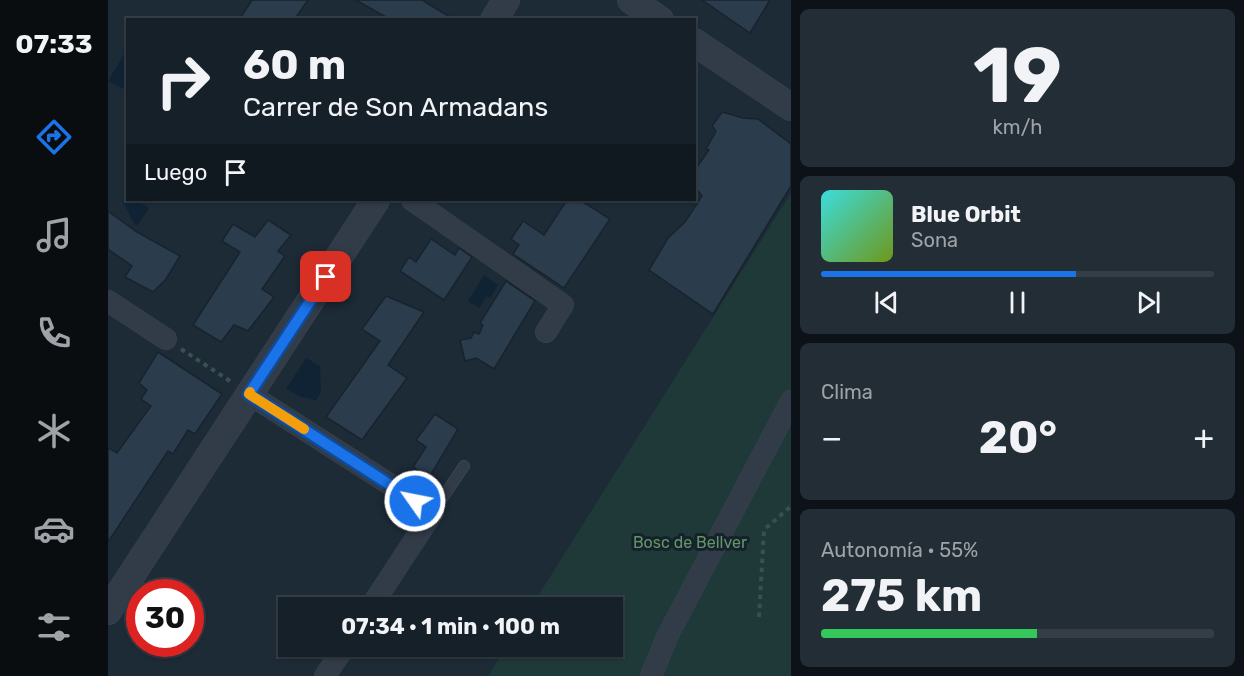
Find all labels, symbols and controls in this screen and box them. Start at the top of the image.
text: 07:33 [15,28,93,60]
text: 19 [973,29,1062,122]
text: 60 m [243,40,346,90]
icon: right [144,42,222,120]
text: Carrer de Son Armadans [243,91,548,123]
text: km/h [993,115,1042,139]
icon: directions [33,116,75,158]
icon: arrive [219,156,252,189]
text: Luego [144,159,207,186]
text: Blue Orbit [911,201,1021,228]
icon: music [33,214,75,256]
text: Sona [911,228,958,252]
pin [300,251,351,302]
icon: arrive [309,260,342,293]
icon: previous [870,286,903,319]
icon: pause [1001,286,1034,319]
icon: next [1132,286,1165,319]
icon: phone [33,312,75,354]
text: Clima [821,380,873,404]
icon: climate [33,410,75,452]
text: 20° [979,411,1057,464]
text: − [821,418,842,457]
text: + [1193,418,1214,457]
position arrow [383,469,447,533]
icon: car [33,508,75,550]
park label: Bosc de Bellver [633,533,747,552]
text: Autonomía · 55% [821,538,978,562]
text: 275 km [821,569,982,622]
speed limit sign: 30 [126,579,204,657]
icon: filters [33,606,75,648]
text: 07:34 · 1 min · 100 m [341,613,560,640]

